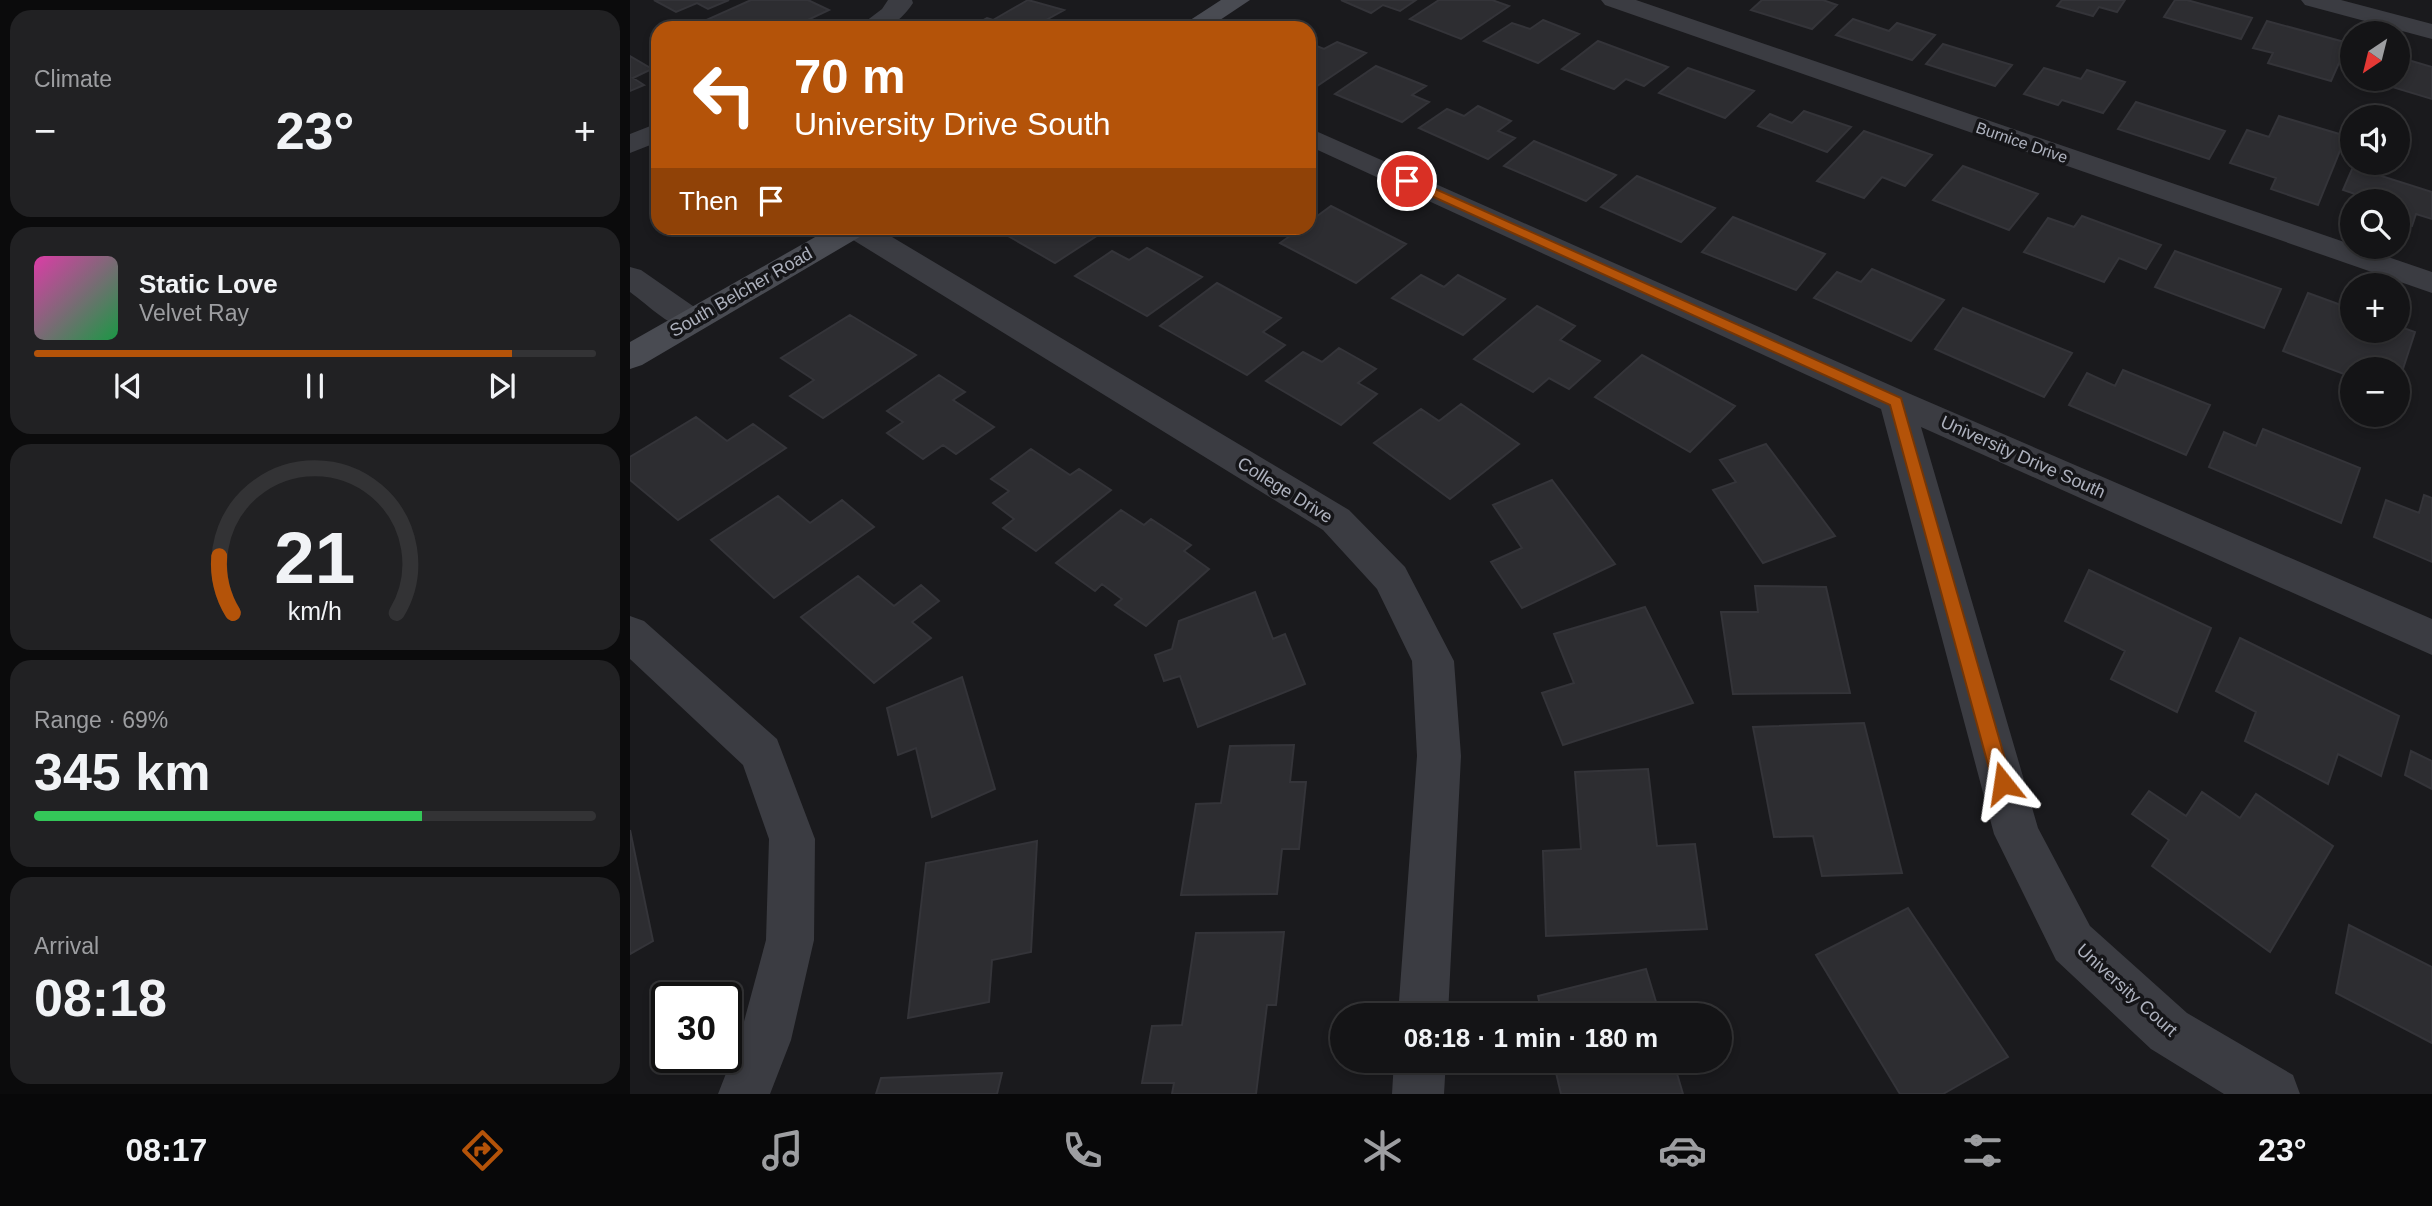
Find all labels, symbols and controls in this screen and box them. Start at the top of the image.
north arrow [2340,21,2410,91]
map controls [2340,21,2410,427]
icon: left [679,49,770,140]
text: 70 m [794,49,906,103]
text: Climate [34,66,112,92]
text: 23° [276,102,354,160]
button: sound [2340,105,2410,175]
text: University Drive South [794,106,1111,142]
text: − [34,110,56,152]
text: + [574,110,596,152]
street label: Burnice Drive [1974,119,2070,166]
pin [1377,151,1437,211]
icon: arrive [1388,162,1426,200]
icon: arrive [752,182,790,220]
text: Then [679,186,738,216]
button: search [2340,189,2410,259]
street label: South Belcher Road [666,243,816,341]
text: Static Love [139,269,278,299]
button: + [2340,273,2410,343]
text: Velvet Ray [139,300,249,326]
button: − [2340,357,2410,427]
icon: previous [109,367,147,405]
icon: pause [296,367,334,405]
icon: next [483,367,521,405]
street label: University Drive South [1938,412,2108,502]
street label: College Drive [1234,453,1336,527]
text: 21 [275,517,355,598]
text: km/h [288,597,342,625]
text: Range · 69% [34,707,168,733]
text: 345 km [34,743,210,801]
position arrow [1966,746,2040,820]
text: Arrival [34,933,99,959]
street label: University Court [2073,940,2181,1040]
text: 08:18 [34,969,167,1027]
speed limit sign: 30 [651,982,742,1073]
text: 08:18 · 1 min · 180 m [1404,1023,1658,1053]
icon: directions [458,1126,507,1175]
icon: music [758,1126,807,1175]
icon: phone [1058,1126,1107,1175]
icon: climate [1358,1126,1407,1175]
icon: car [1658,1126,1707,1175]
icon: filters [1958,1126,2007,1175]
text: 08:17 [125,1132,207,1168]
text: 23° [2258,1132,2307,1168]

